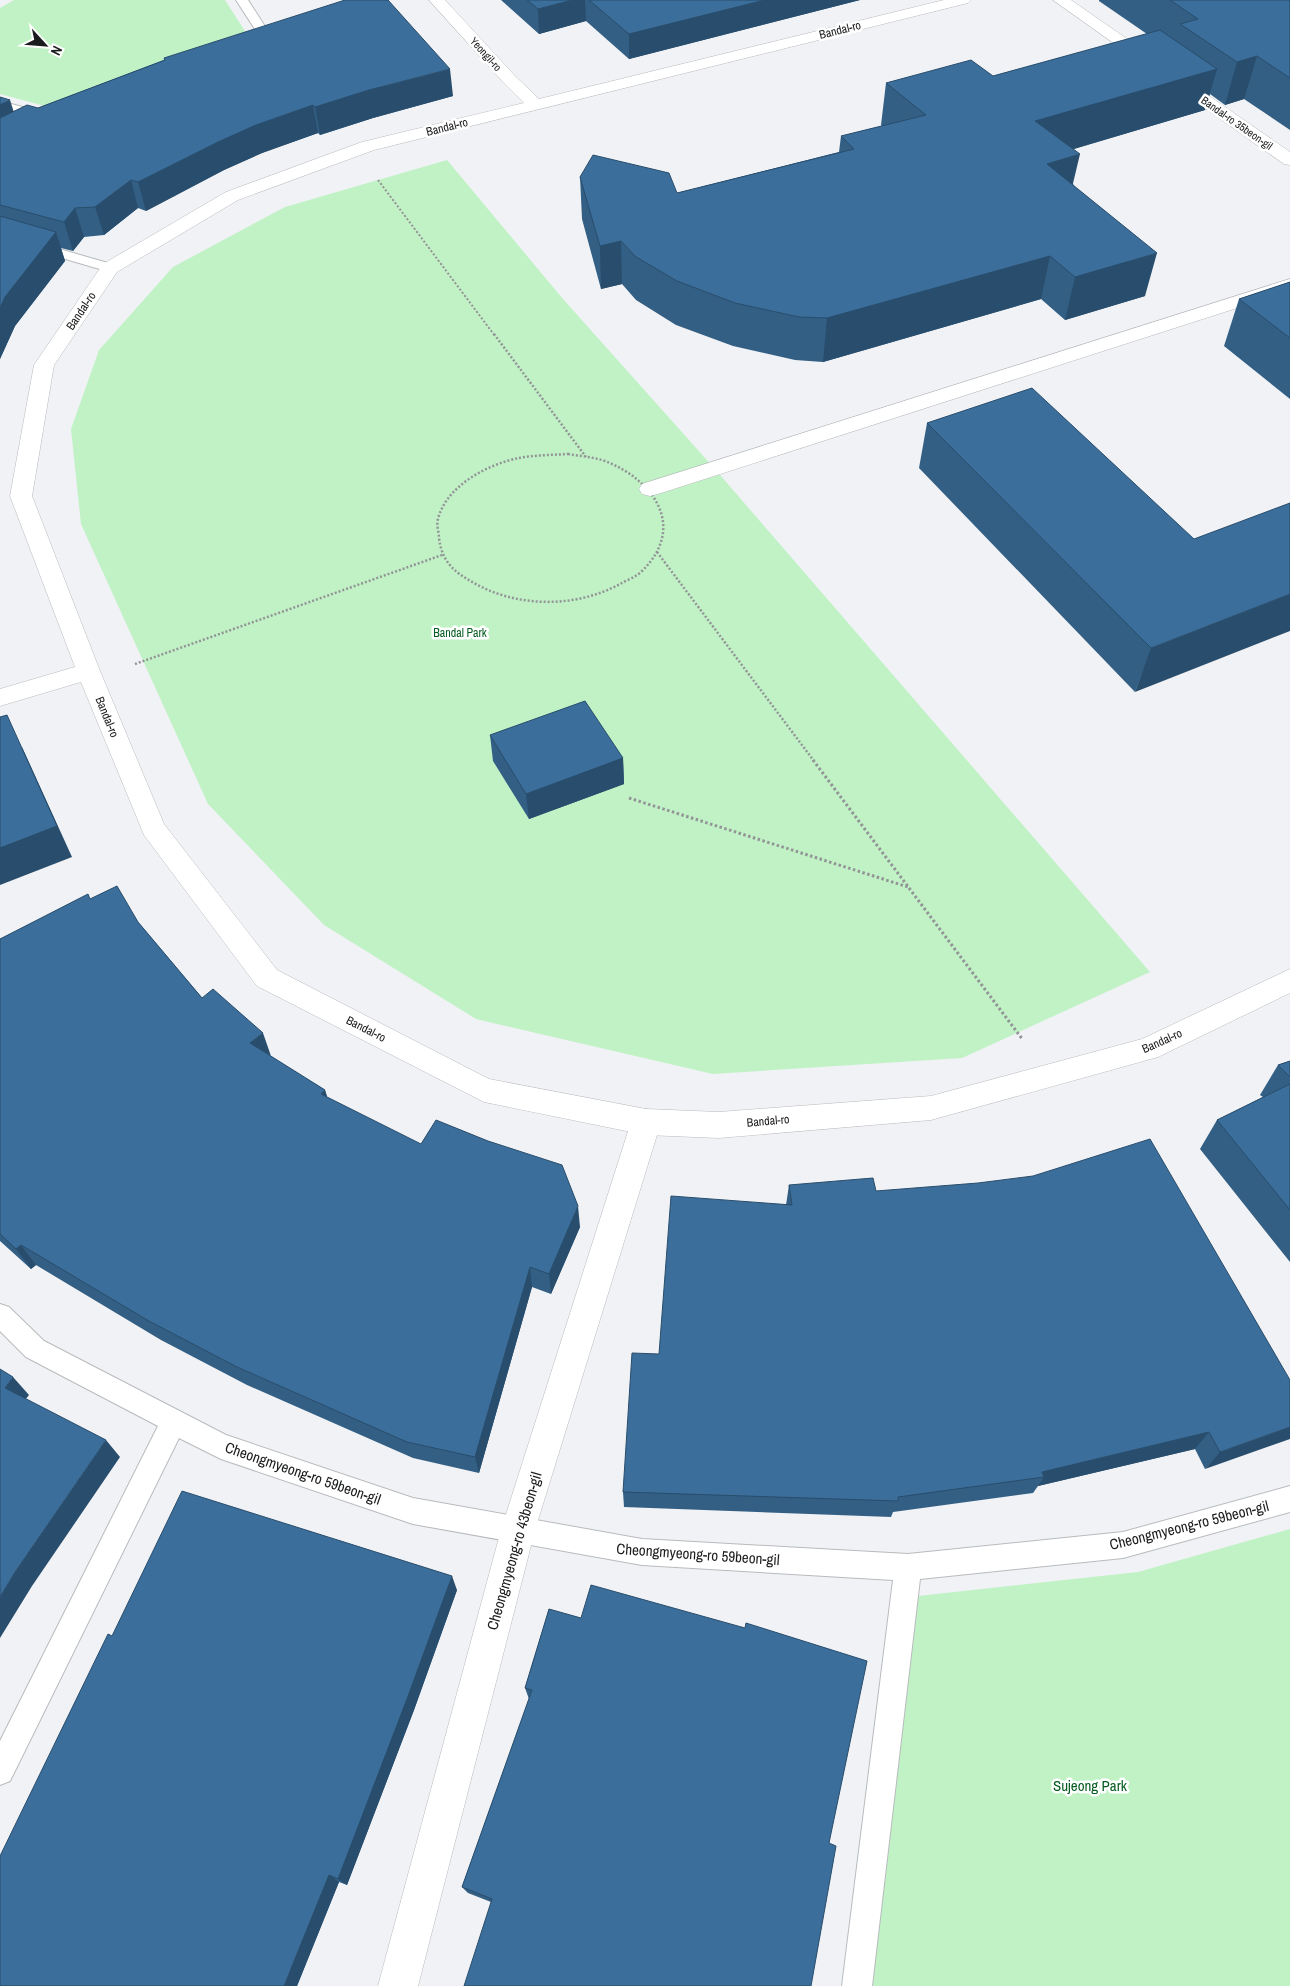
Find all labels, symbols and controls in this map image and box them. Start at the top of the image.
street label: Bandal-ro [817,17,863,43]
north arrow [20,20,70,70]
street label: Yeongil-ro [467,34,505,74]
text: N [47,43,67,58]
street label: Bandal-ro 35beon-gil [1198,93,1276,153]
street label: Bandal-ro [424,114,470,140]
street label: Bandal-ro [62,289,100,333]
park label: Bandal Park [433,625,487,641]
street label: Bandal-ro [92,694,122,740]
street label: Bandal-ro [343,1012,389,1046]
street label: Bandal-ro [1139,1025,1185,1057]
street label: Bandal-ro [746,1111,790,1131]
street label: Cheongmyeong-ro 59beon-gil [222,1436,384,1510]
street label: Cheongmyeong-ro 43beon-gil [481,1470,547,1632]
street label: Cheongmyeong-ro 59beon-gil [1107,1495,1271,1555]
street label: Cheongmyeong-ro 59beon-gil [616,1538,780,1570]
park label: Sujeong Park [1053,1775,1128,1796]

